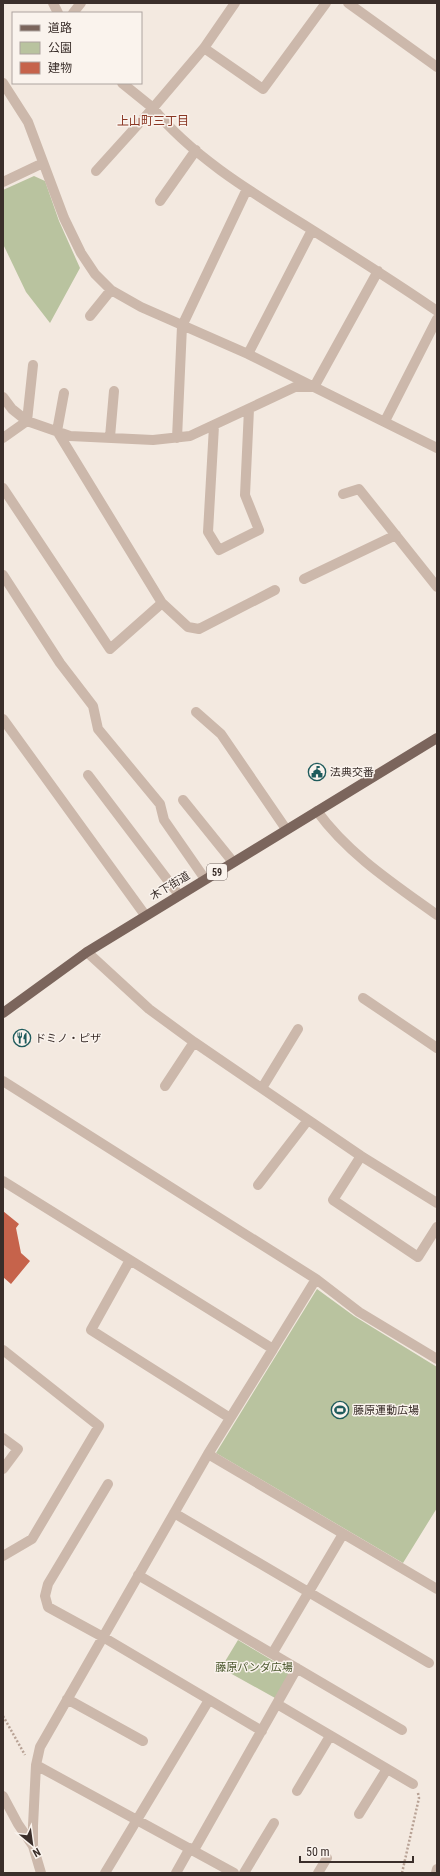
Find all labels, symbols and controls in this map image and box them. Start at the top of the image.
legend [12,12,142,84]
text: 道路 [48,21,72,35]
text: 公園 [48,41,72,55]
text: 建物 [48,61,72,75]
district label: 上山町三丁目 [117,114,189,128]
public building icon: 法典交番 [307,762,327,782]
place label: 法典交番 [330,766,374,779]
road number: 59 [207,864,227,880]
street label: 木下街道 [148,869,192,903]
restaurant icon: ドミノ・ピザ [12,1028,32,1048]
place label: ドミノ・ピザ [35,1032,101,1045]
sports icon: 藤原運動広場 [330,1400,350,1420]
place label: 藤原運動広場 [353,1404,419,1417]
park label: 藤原パンダ広場 [215,1661,293,1674]
north arrow [12,1824,52,1864]
scale bar [300,1838,413,1864]
text: N [30,1845,43,1860]
text: 50 m [306,1845,330,1859]

